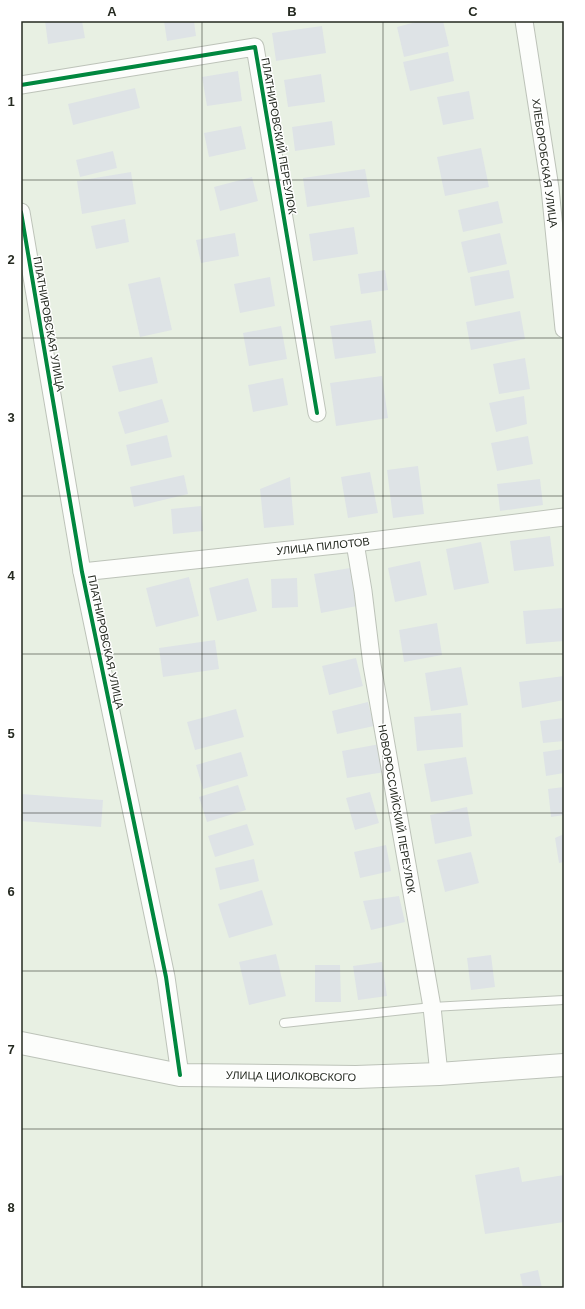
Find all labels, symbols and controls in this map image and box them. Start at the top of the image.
text: A [107,4,117,19]
text: B [287,4,297,19]
text: C [468,4,478,19]
street label: ПЛАТНИРОВСКИЙ ПЕРЕУЛОК [259,57,299,216]
text: 1 [7,94,15,109]
street label: ХЛЕБОРОБСКАЯ УЛИЦА [530,98,560,229]
text: 2 [7,252,15,267]
street label: ПЛАТНИРОВСКАЯ УЛИЦА [31,256,67,393]
text: 3 [7,410,15,425]
street label: УЛИЦА ПИЛОТОВ [276,535,370,557]
text: 4 [7,568,15,583]
street label: ПЛАТНИРОВСКАЯ УЛИЦА [86,574,126,711]
street label: НОВОРОССИЙСКИЙ ПЕРЕУЛОК [376,724,418,895]
text: 5 [7,726,15,741]
text: 6 [7,884,15,899]
text: 7 [7,1042,15,1057]
street label: УЛИЦА ЦИОЛКОВСКОГО [226,1069,357,1083]
text: 8 [7,1200,15,1215]

